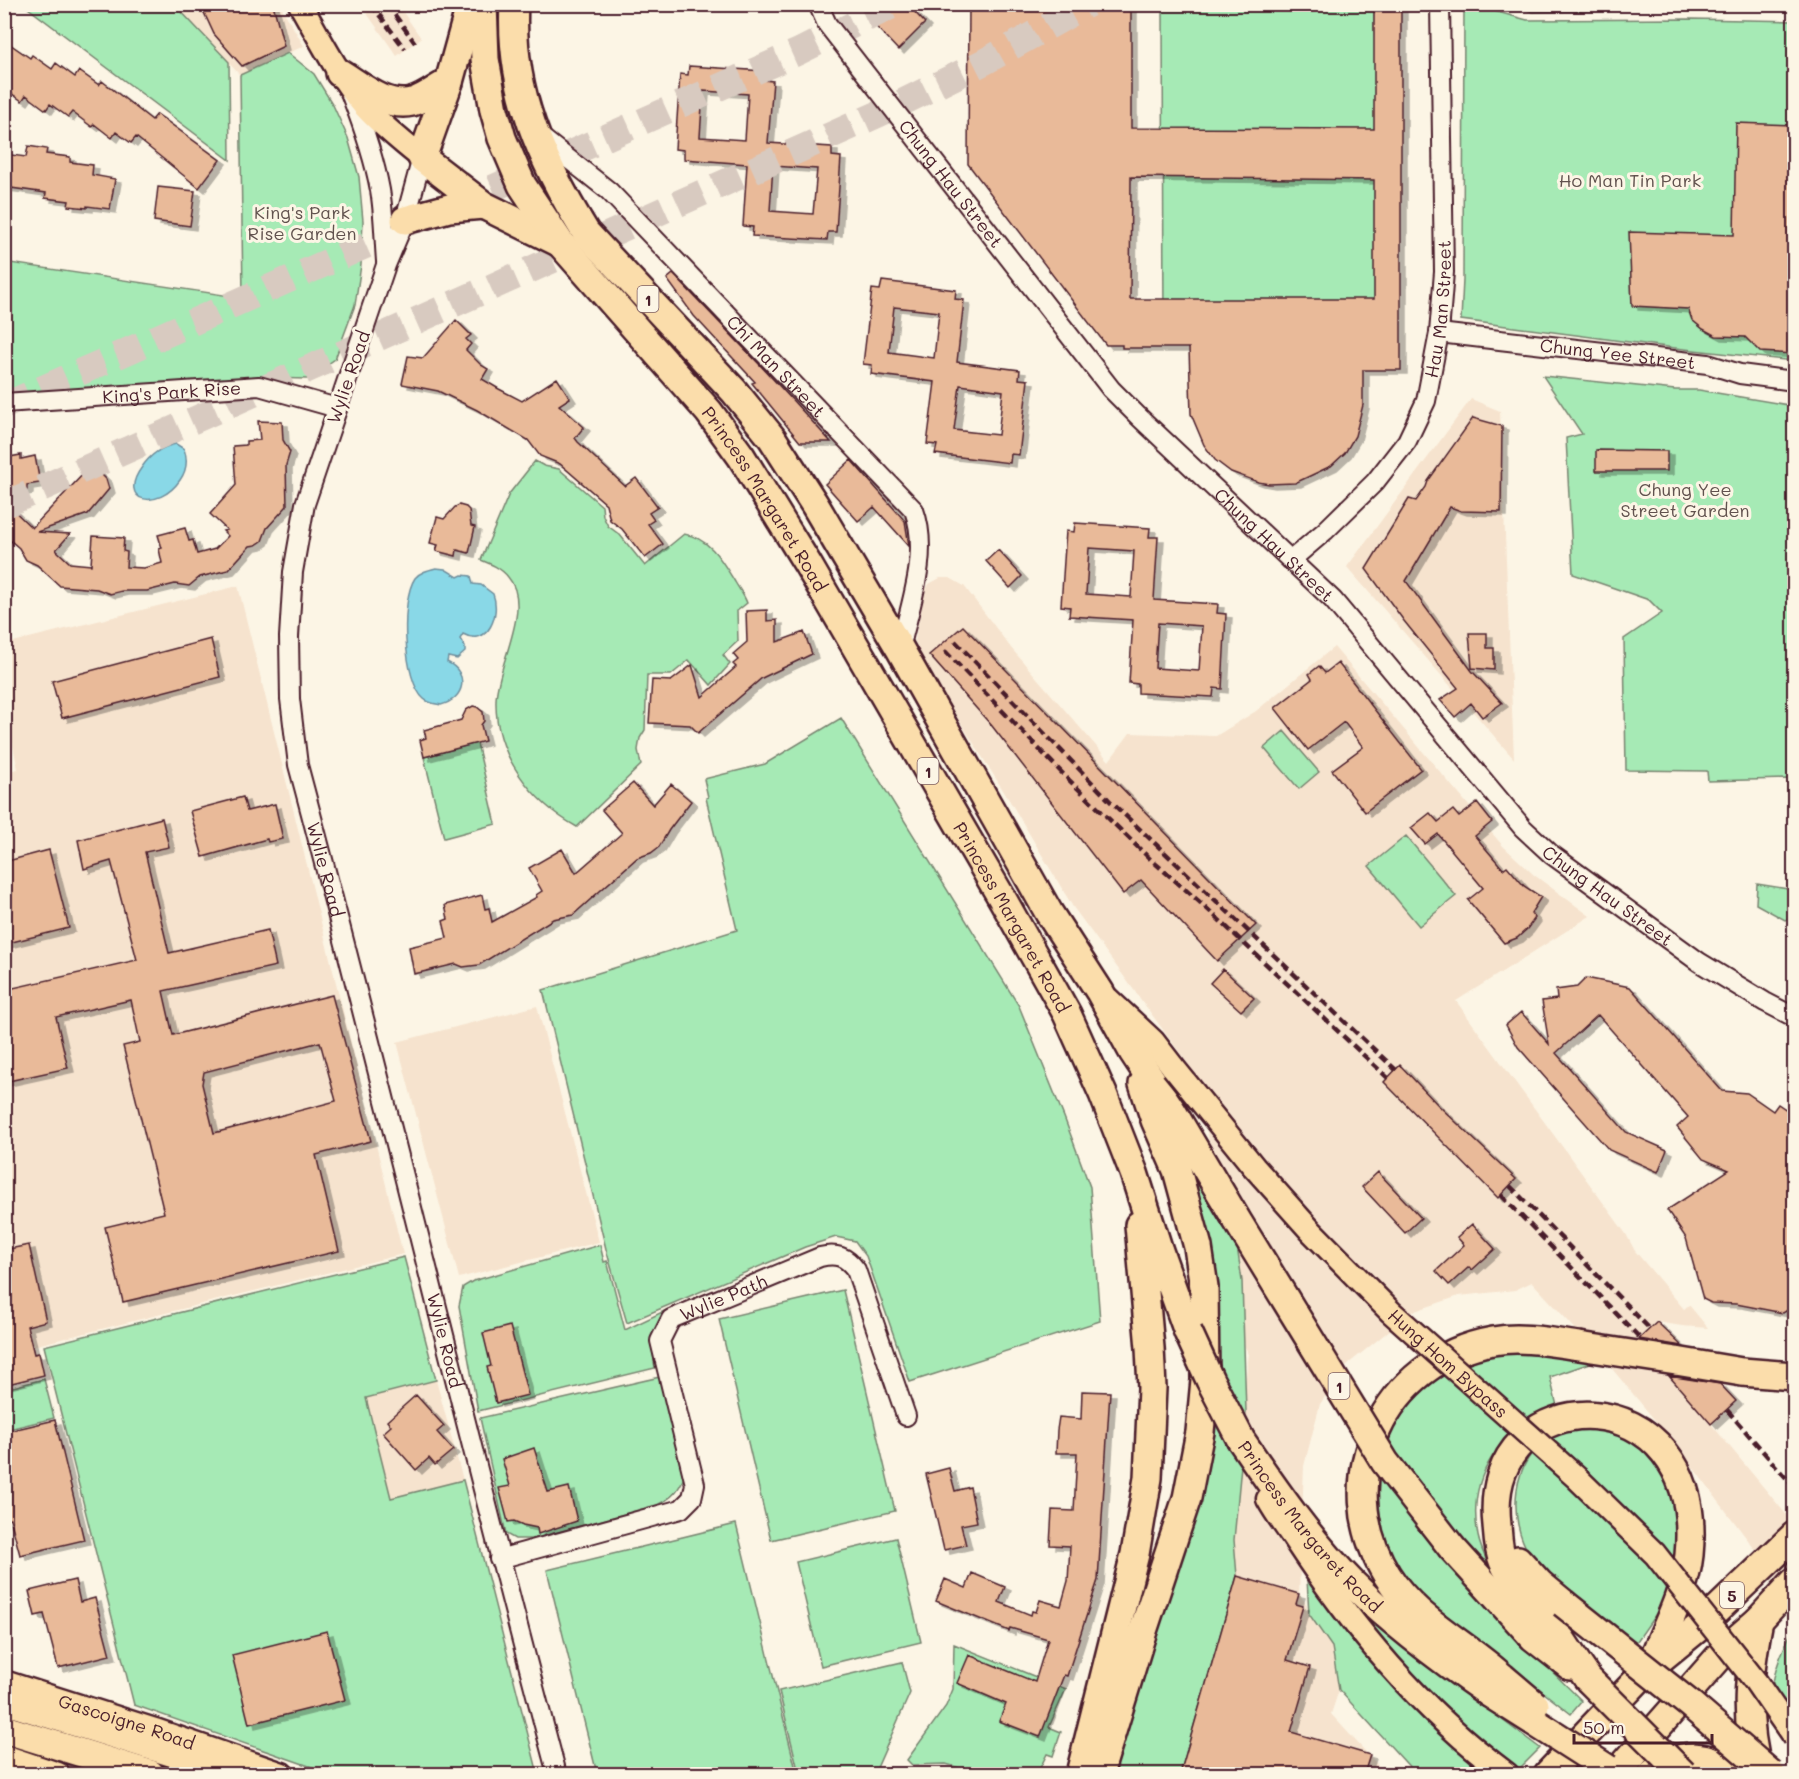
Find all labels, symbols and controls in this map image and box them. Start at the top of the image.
street label: Chung Hau Street [894,115,1008,252]
park label: Ho Man Tin Park [1559,168,1701,192]
park label: King's Park Rise Garden [248,200,356,245]
street label: Hau Man Street [1419,240,1456,380]
road number: 1 [638,286,658,312]
street label: Chi Man Street [722,310,831,422]
street label: Wylie Road [321,327,375,427]
street label: Chung Yee Street [1539,333,1697,374]
street label: King's Park Rise [102,375,242,408]
street label: Princess Margaret Road [697,401,833,596]
park label: Chung Yee Street Garden [1620,477,1750,522]
street label: Chung Hau Street [1209,482,1339,607]
road number: 1 [918,758,938,784]
street label: Princess Margaret Road [948,818,1076,1017]
street label: Wylie Road [302,819,350,919]
street label: Chung Hau Street [1537,840,1678,951]
street label: Wylie Path [676,1268,771,1326]
street label: Wylie Road [422,1290,469,1390]
street label: Hung Hom Bypass [1383,1303,1513,1423]
road number: 1 [1328,1373,1350,1399]
street label: Princess Margaret Road [1233,1436,1387,1618]
road number: 5 [1720,1582,1744,1608]
street label: Gascoigne Road [55,1688,198,1755]
scale bar [1574,1707,1712,1745]
text: 50 m [1583,1715,1625,1739]

